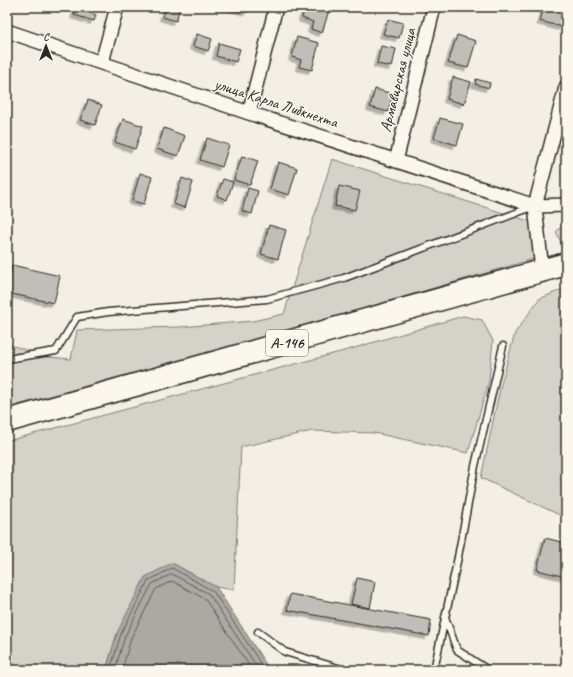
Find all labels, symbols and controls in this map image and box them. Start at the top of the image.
street label: Армавирская улица [375,25,421,134]
north arrow [26,26,66,66]
text: С [43,29,50,43]
street label: улица Карла Либкнехта [211,73,342,133]
road number: А-146 [266,330,308,356]

